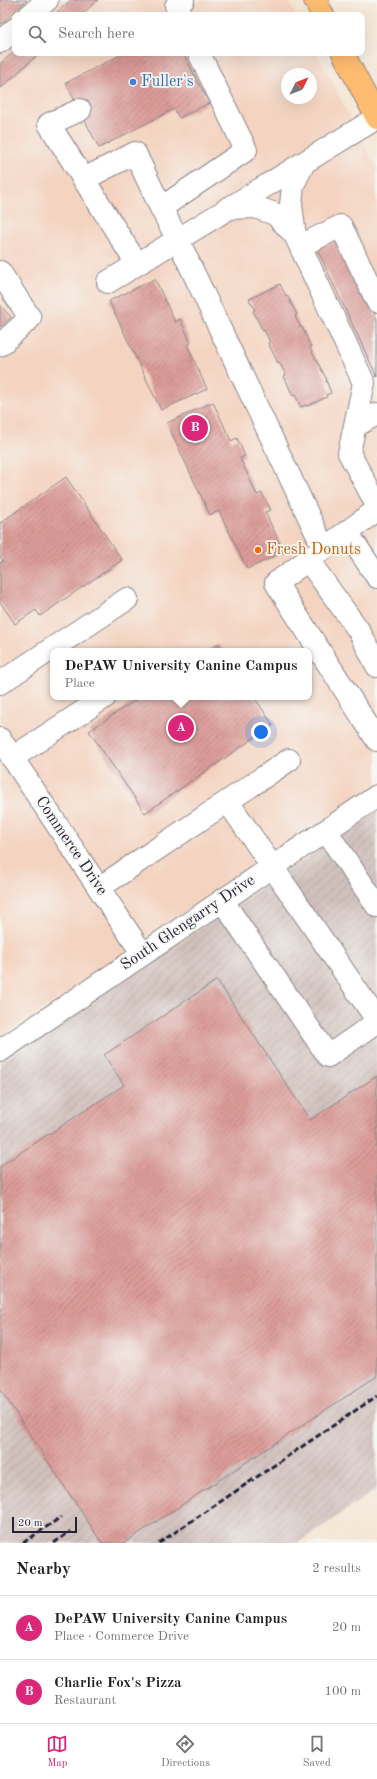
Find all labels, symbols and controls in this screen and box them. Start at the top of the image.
search box [12,12,365,56]
icon: search [26,23,48,45]
text: Search here [58,27,135,42]
north arrow [281,68,317,104]
place label: Fuller's [141,74,194,90]
marker: Fuller's [128,77,138,87]
pin: B [182,413,208,443]
place label: Fresh Donuts [266,542,361,558]
marker: Fresh Donuts [253,545,263,555]
popup [50,648,312,700]
text: DePAW University Canine Campus [64,659,298,674]
text: Place [64,677,95,690]
pin: A [168,713,194,743]
your location [251,722,271,742]
street label: Commerce Drive [32,794,110,898]
street label: South Glengarry Drive [118,872,258,974]
scale bar [12,1515,77,1534]
text: 20 m [18,1518,43,1529]
text: Nearby [16,1561,71,1578]
text: 2 results [312,1562,361,1575]
text: DePAW University Canine Campus [54,1612,287,1627]
text: A [24,1621,34,1634]
text: 20 m [332,1621,361,1634]
text: Place · Commerce Drive [54,1630,189,1643]
text: Charlie Fox's Pizza [54,1676,182,1691]
text: B [24,1685,34,1698]
text: 100 m [324,1685,361,1698]
text: Restaurant [54,1694,116,1707]
tab: Map [46,1733,68,1771]
tab: Directions [161,1733,210,1771]
tab: Saved [303,1733,331,1771]

